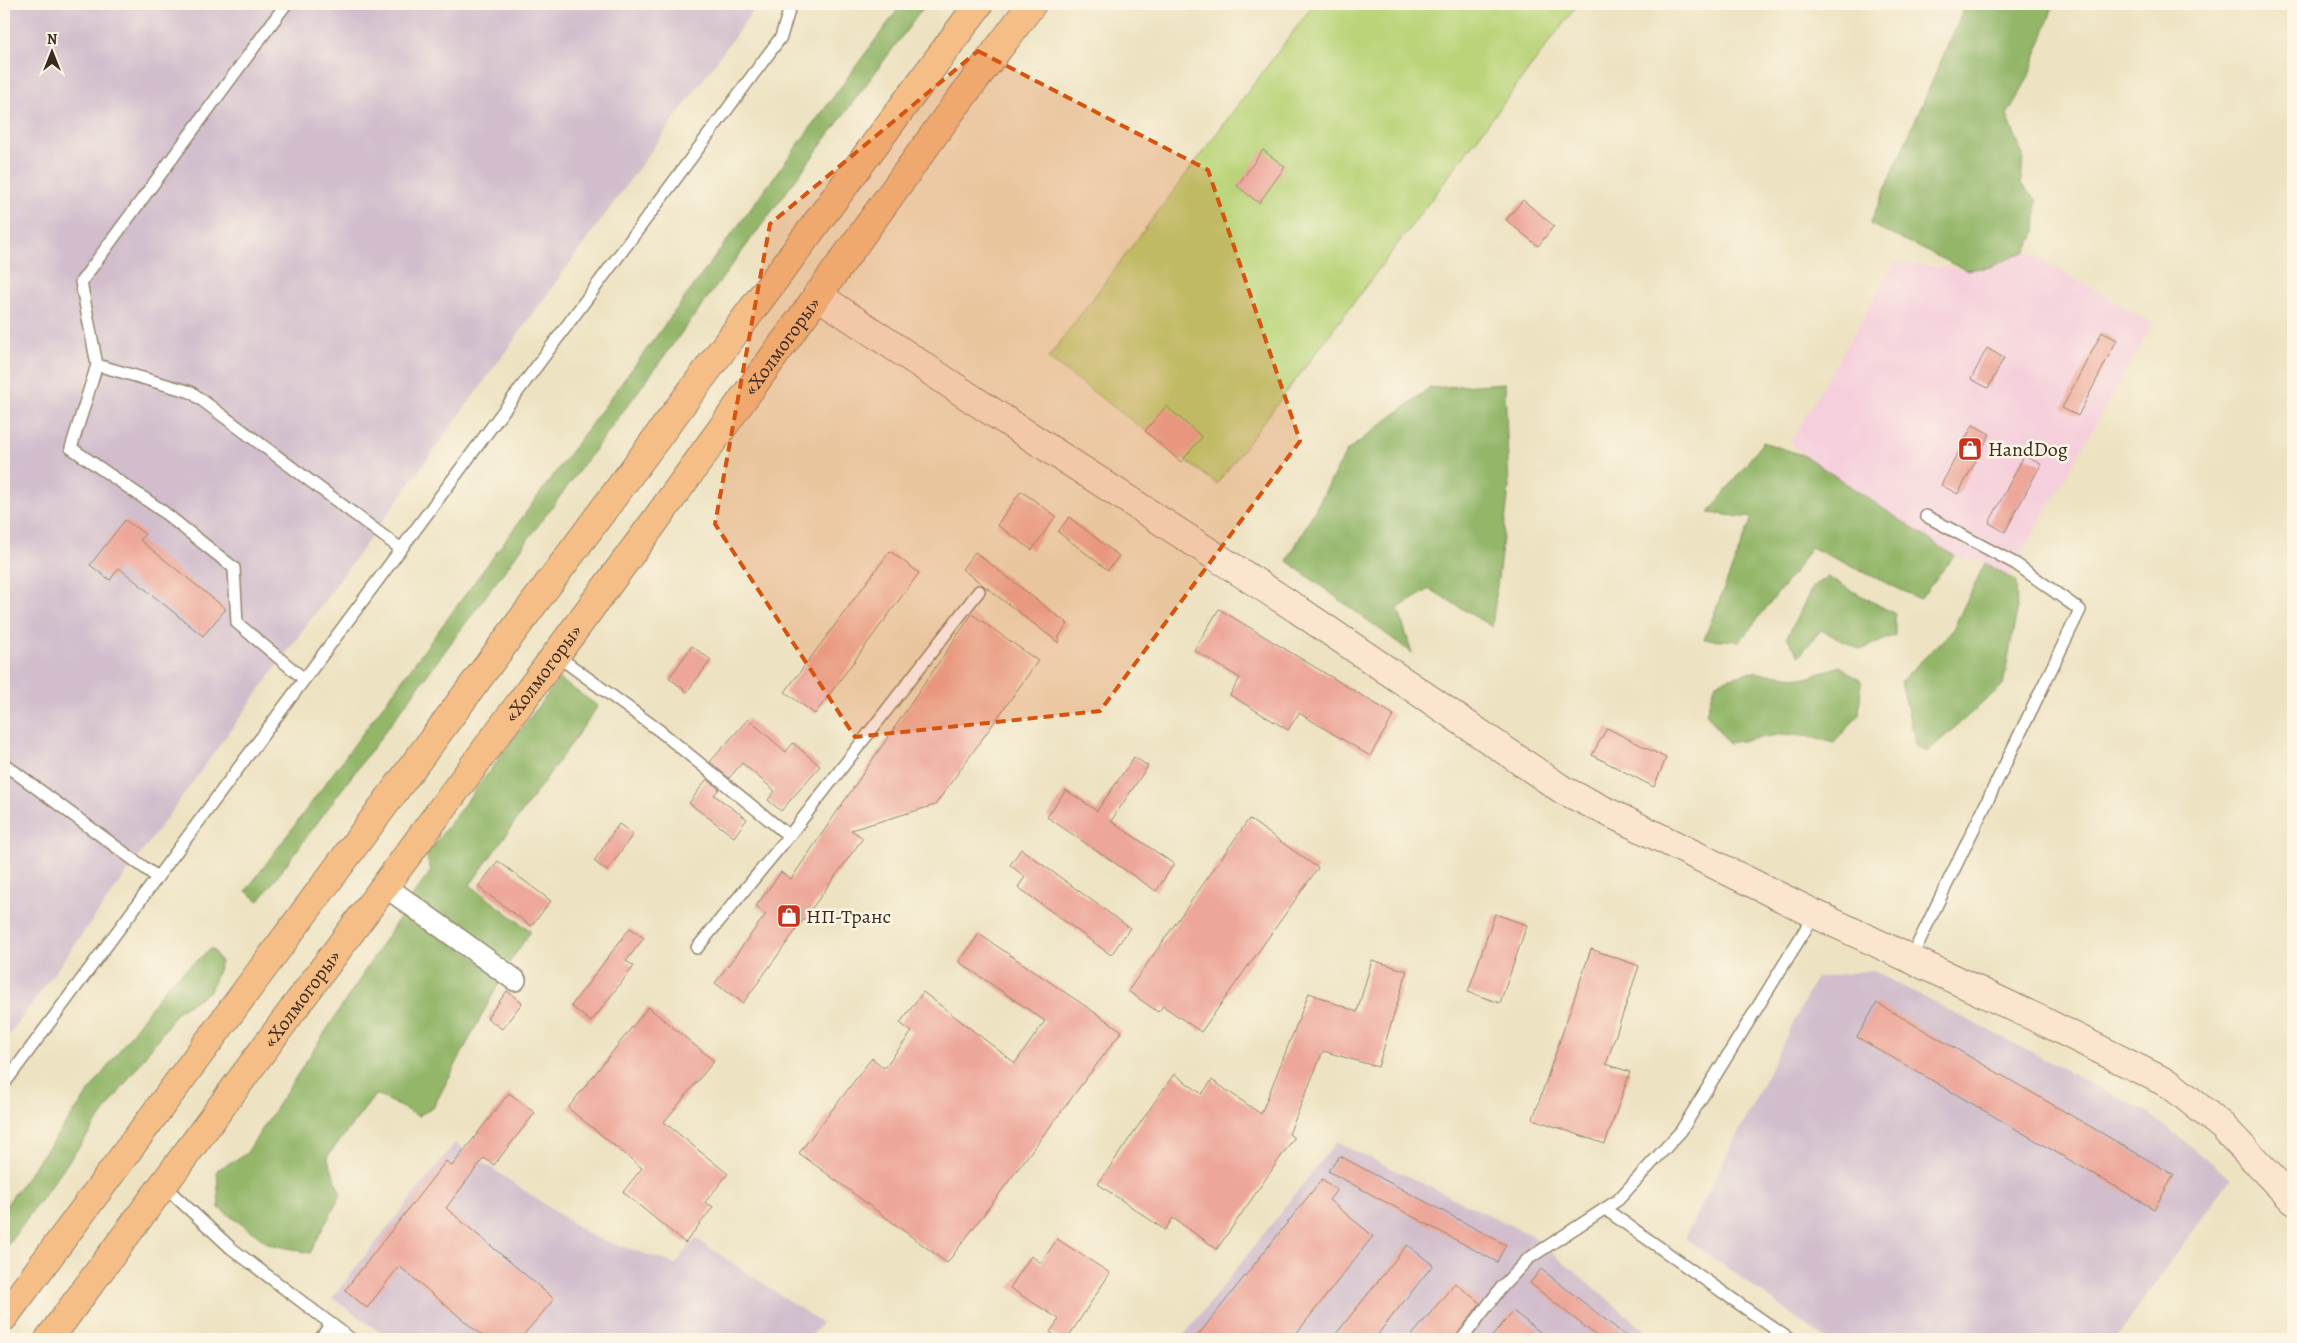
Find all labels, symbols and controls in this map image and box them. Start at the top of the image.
north arrow [28,28,78,78]
text: N [47,30,57,49]
street label: «Холмогоры» [737,291,827,401]
shop icon: HandDog [1957,436,1983,462]
place label: HandDog [1988,436,2068,463]
street label: «Холмогоры» [498,618,588,728]
shop icon: НП-Транс [776,903,802,929]
place label: НП-Транс [806,903,891,930]
street label: «Холмогоры» [257,944,347,1053]

